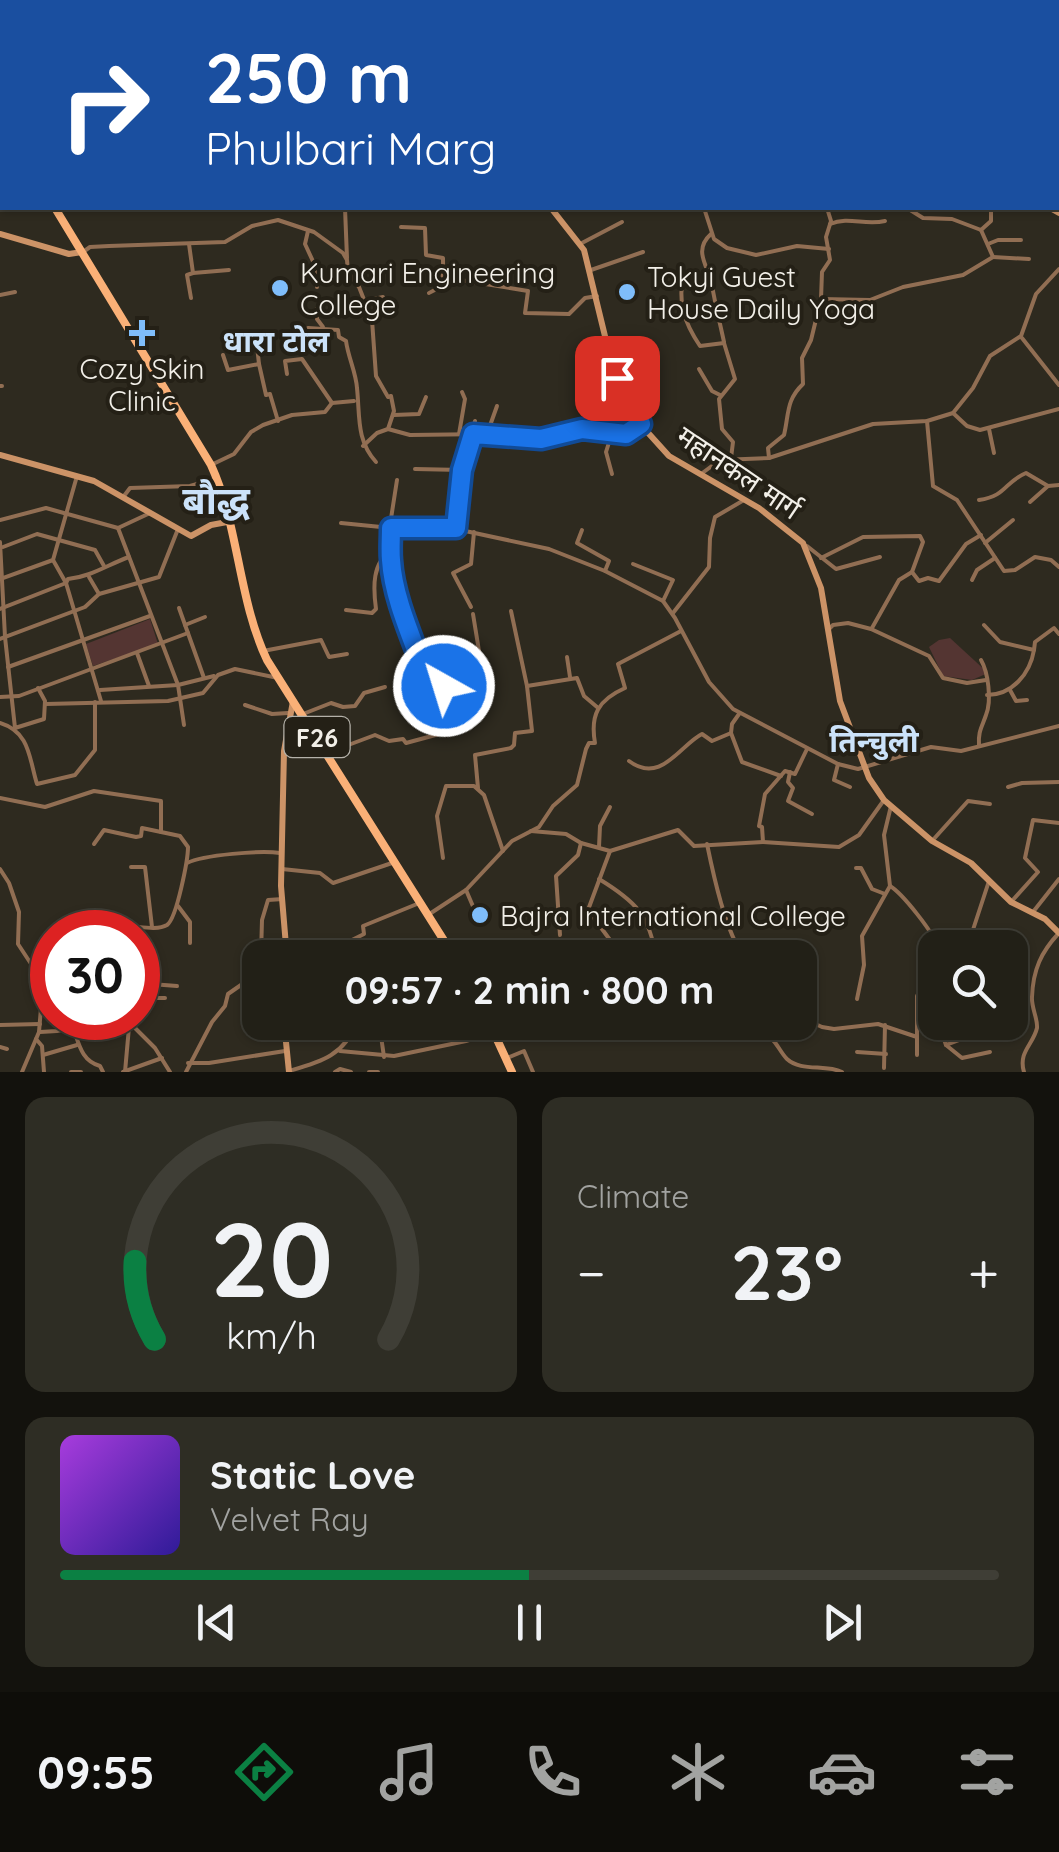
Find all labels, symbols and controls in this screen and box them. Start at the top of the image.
text: 250 m [205,33,412,121]
icon: right [40,40,170,170]
text: Phulbari Marg [205,120,496,176]
place label: Kumari Engineering College [300,255,555,322]
place label: Tokyi Guest House Daily Yoga [647,259,875,326]
marker: Kumari Engineering College [269,277,291,299]
marker: Tokyi Guest House Daily Yoga [616,281,638,303]
marker: Cozy Skin Clinic [129,320,155,346]
district label: धारा टोल [222,322,330,360]
pin [575,336,660,421]
place label: Cozy Skin Clinic [80,351,204,418]
icon: arrive [590,351,645,406]
street label: महानकल मार्ग [670,418,809,527]
district label: बौद्ध [182,476,251,524]
position arrow [392,634,496,738]
road number: F26 [284,717,350,757]
district label: तिन्चुली [829,722,920,761]
place label: Bajra International College [500,898,846,933]
marker: Bajra International College [469,904,491,926]
speed limit sign: 30 [30,910,160,1040]
map controls [918,930,1028,1040]
button: search [918,930,1028,1040]
text: 09:57 · 2 min · 800 m [345,966,714,1014]
text: Climate [577,1176,689,1216]
text: 20 [209,1193,333,1323]
text: 23° [731,1225,843,1319]
text: − [577,1238,606,1307]
text: + [968,1238,999,1307]
text: km/h [226,1313,316,1358]
text: Static Love [210,1451,415,1499]
text: Velvet Ray [210,1499,369,1539]
icon: previous [189,1595,244,1650]
icon: pause [502,1595,557,1650]
icon: next [815,1595,870,1650]
icon: directions [229,1737,299,1807]
icon: music [374,1737,444,1807]
icon: phone [518,1737,588,1807]
icon: climate [663,1737,733,1807]
icon: car [807,1737,877,1807]
icon: filters [952,1737,1022,1807]
text: 09:55 [37,1744,155,1800]

